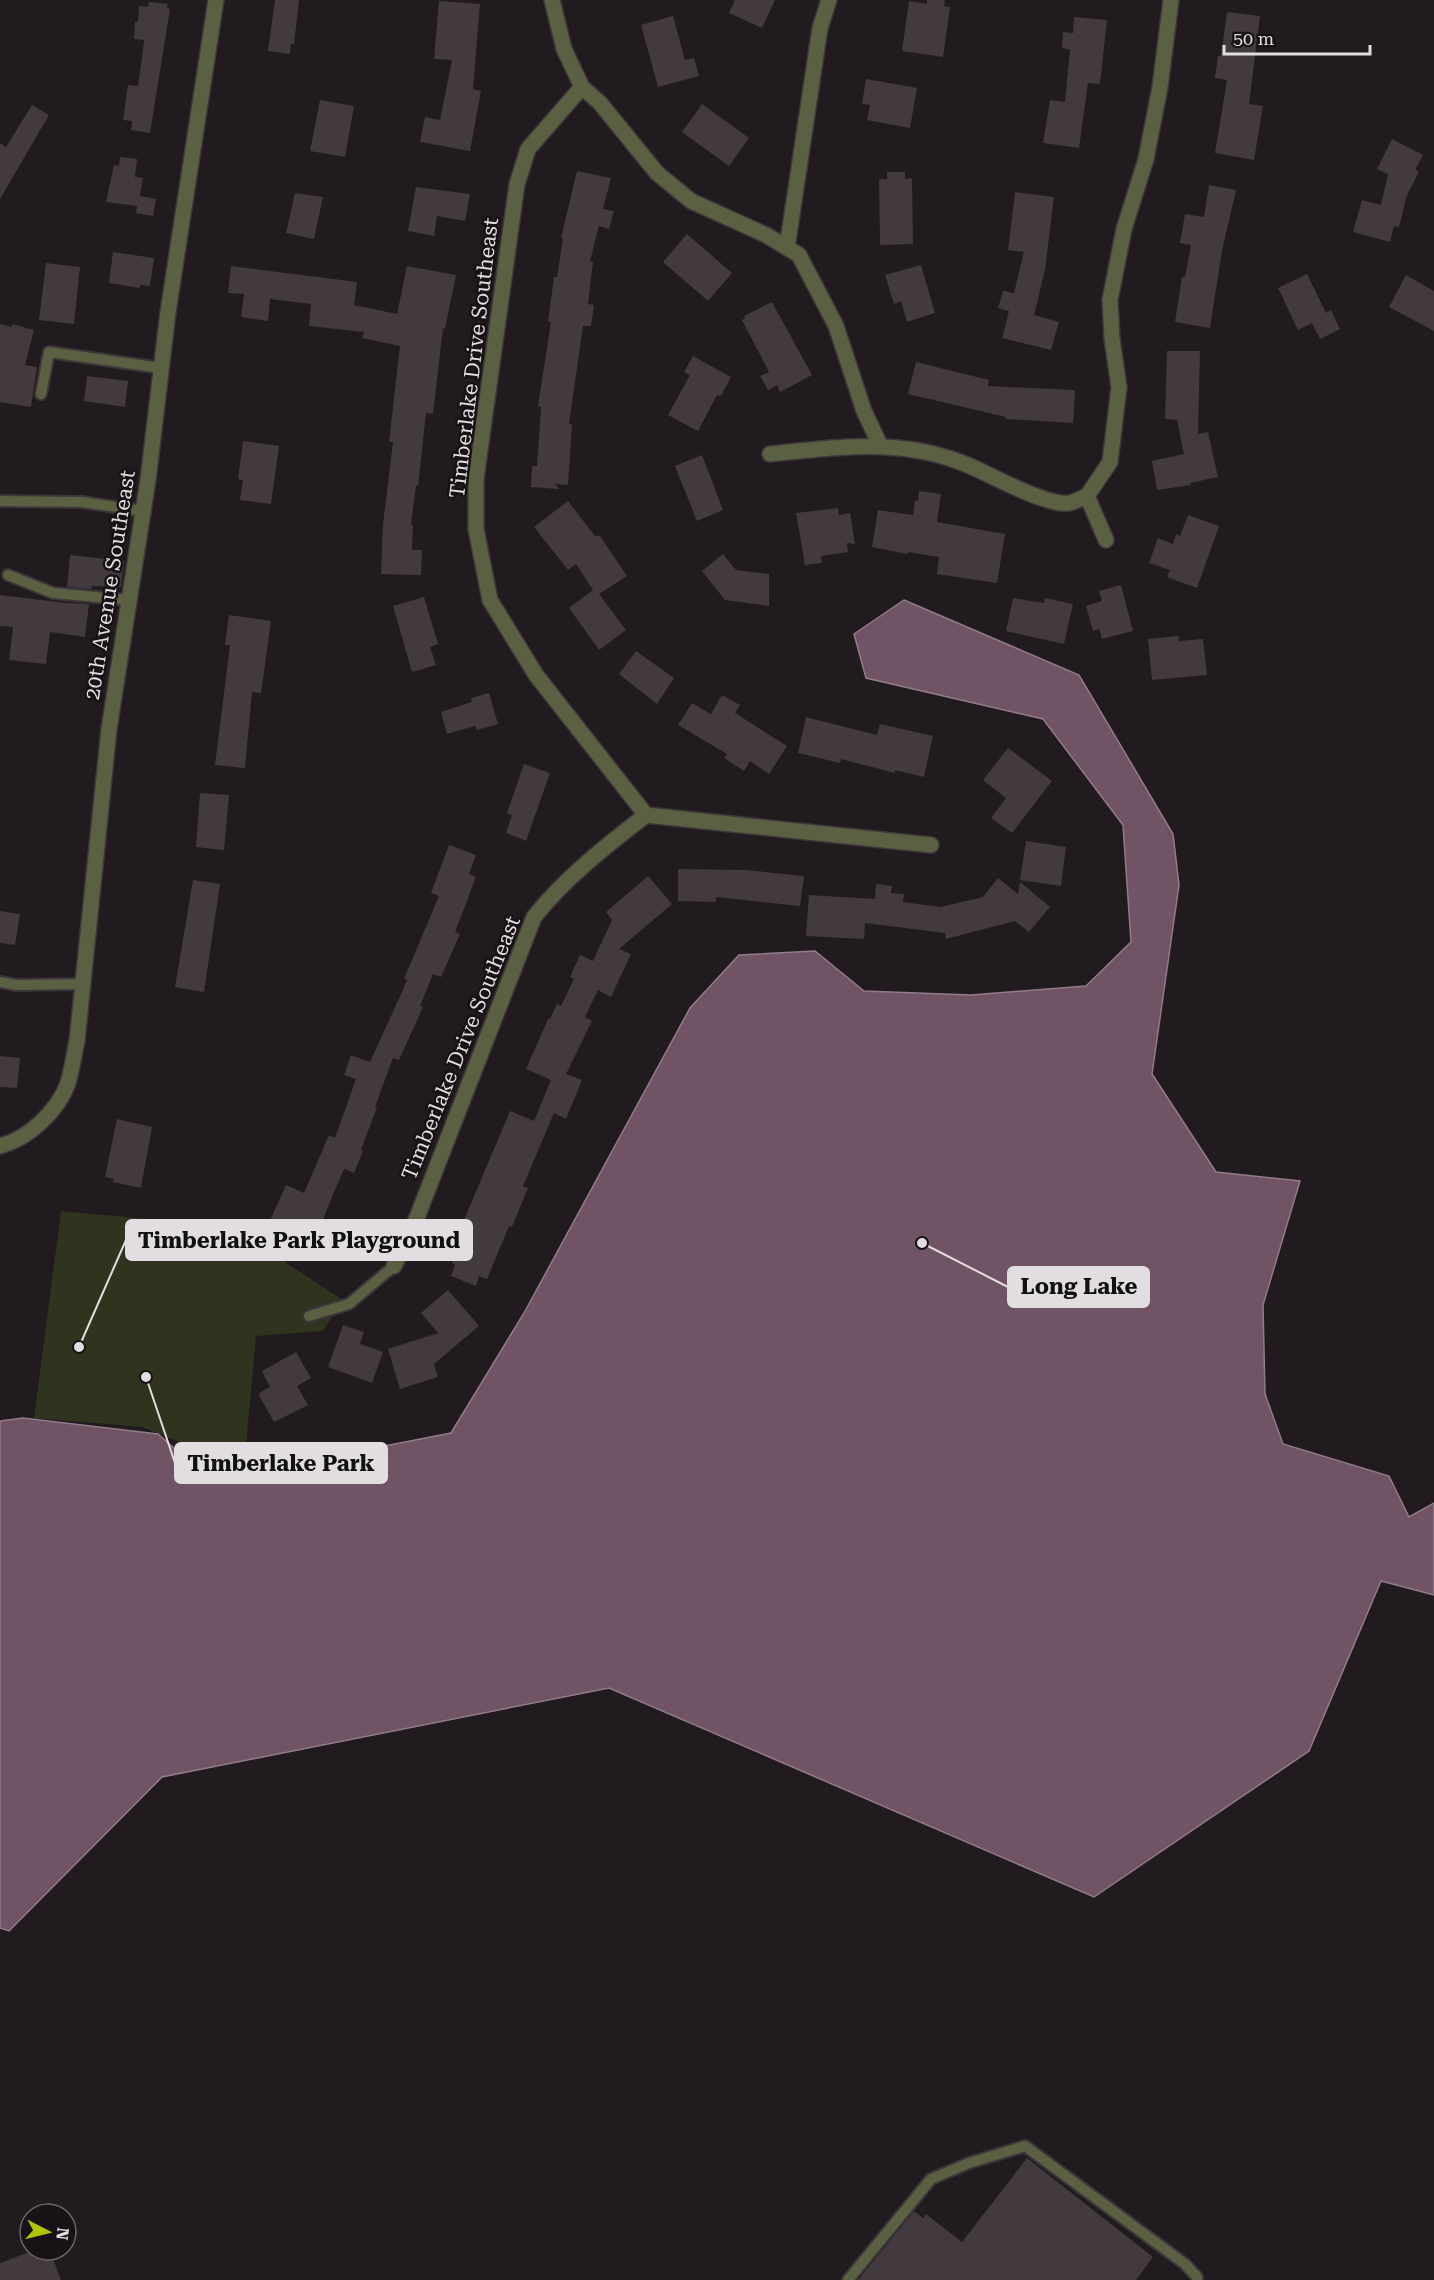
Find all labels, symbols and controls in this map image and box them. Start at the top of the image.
scale bar [1224,18,1370,56]
text: 50 m [1233,28,1274,49]
street label: Timberlake Drive Southeast [445,216,503,500]
street label: 20th Avenue Southeast [80,468,140,702]
street label: Timberlake Drive Southeast [397,913,525,1183]
callout: Timberlake Park Playground [126,1220,472,1260]
text: Timberlake Park Playground [138,1228,461,1253]
callout: Long Lake [1008,1267,1149,1307]
text: Long Lake [1021,1274,1137,1299]
callout: Timberlake Park [175,1443,387,1483]
text: Timberlake Park [187,1451,375,1476]
north arrow [18,2202,78,2262]
text: N [52,2226,73,2241]

